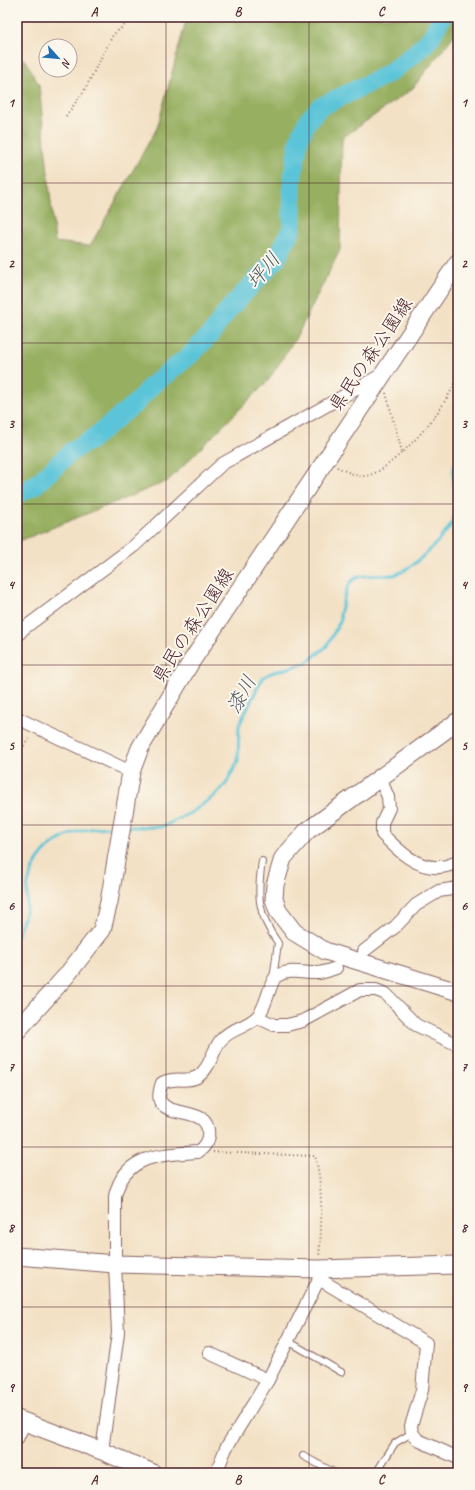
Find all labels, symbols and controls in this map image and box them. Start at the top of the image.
text: A [91,4,99,20]
text: B [235,4,243,20]
text: C [378,4,386,20]
north arrow [38,38,78,78]
text: N [58,56,75,71]
text: 1 [8,95,16,111]
text: 1 [461,95,469,111]
water label: 坪川 [241,247,286,294]
text: 2 [8,256,15,272]
text: 2 [461,256,468,272]
street label: 県民の森公園線 [324,293,418,416]
text: 3 [8,416,15,432]
text: 3 [461,416,468,432]
street label: 県民の森公園線 [147,563,239,688]
text: 4 [8,577,16,593]
text: 4 [461,577,469,593]
water label: 漆川 [221,671,262,718]
text: 5 [8,738,15,754]
text: 5 [461,738,468,754]
text: 6 [8,898,15,914]
text: 6 [461,898,468,914]
text: 7 [8,1059,15,1075]
text: 7 [461,1059,468,1075]
text: 8 [8,1220,16,1236]
text: 8 [461,1220,469,1236]
text: 9 [8,1380,15,1396]
text: 9 [461,1380,468,1396]
text: A [91,1472,99,1488]
text: B [235,1472,243,1488]
text: C [378,1472,386,1488]

